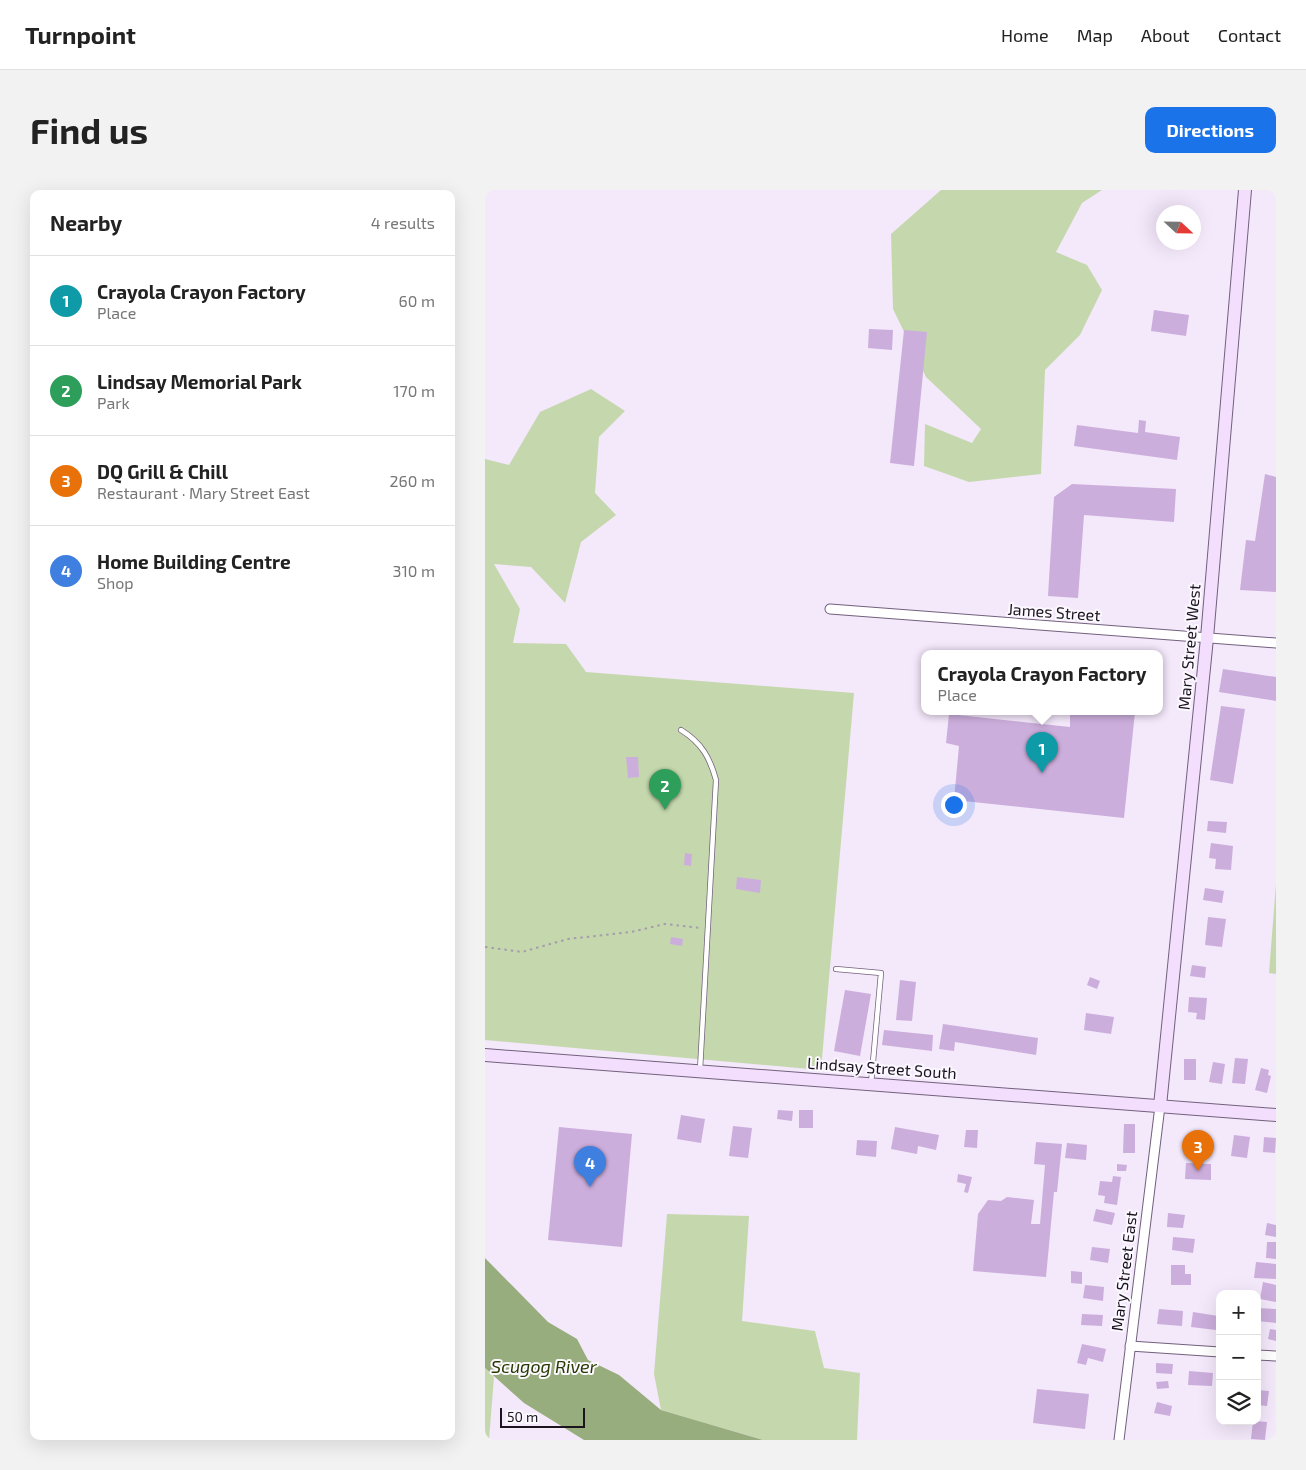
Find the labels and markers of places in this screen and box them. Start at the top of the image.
pin: 1 [1026,732,1058,773]
pin: 2 [649,769,681,810]
pin: 3 [1182,1130,1214,1171]
pin: 4 [574,1146,606,1187]

